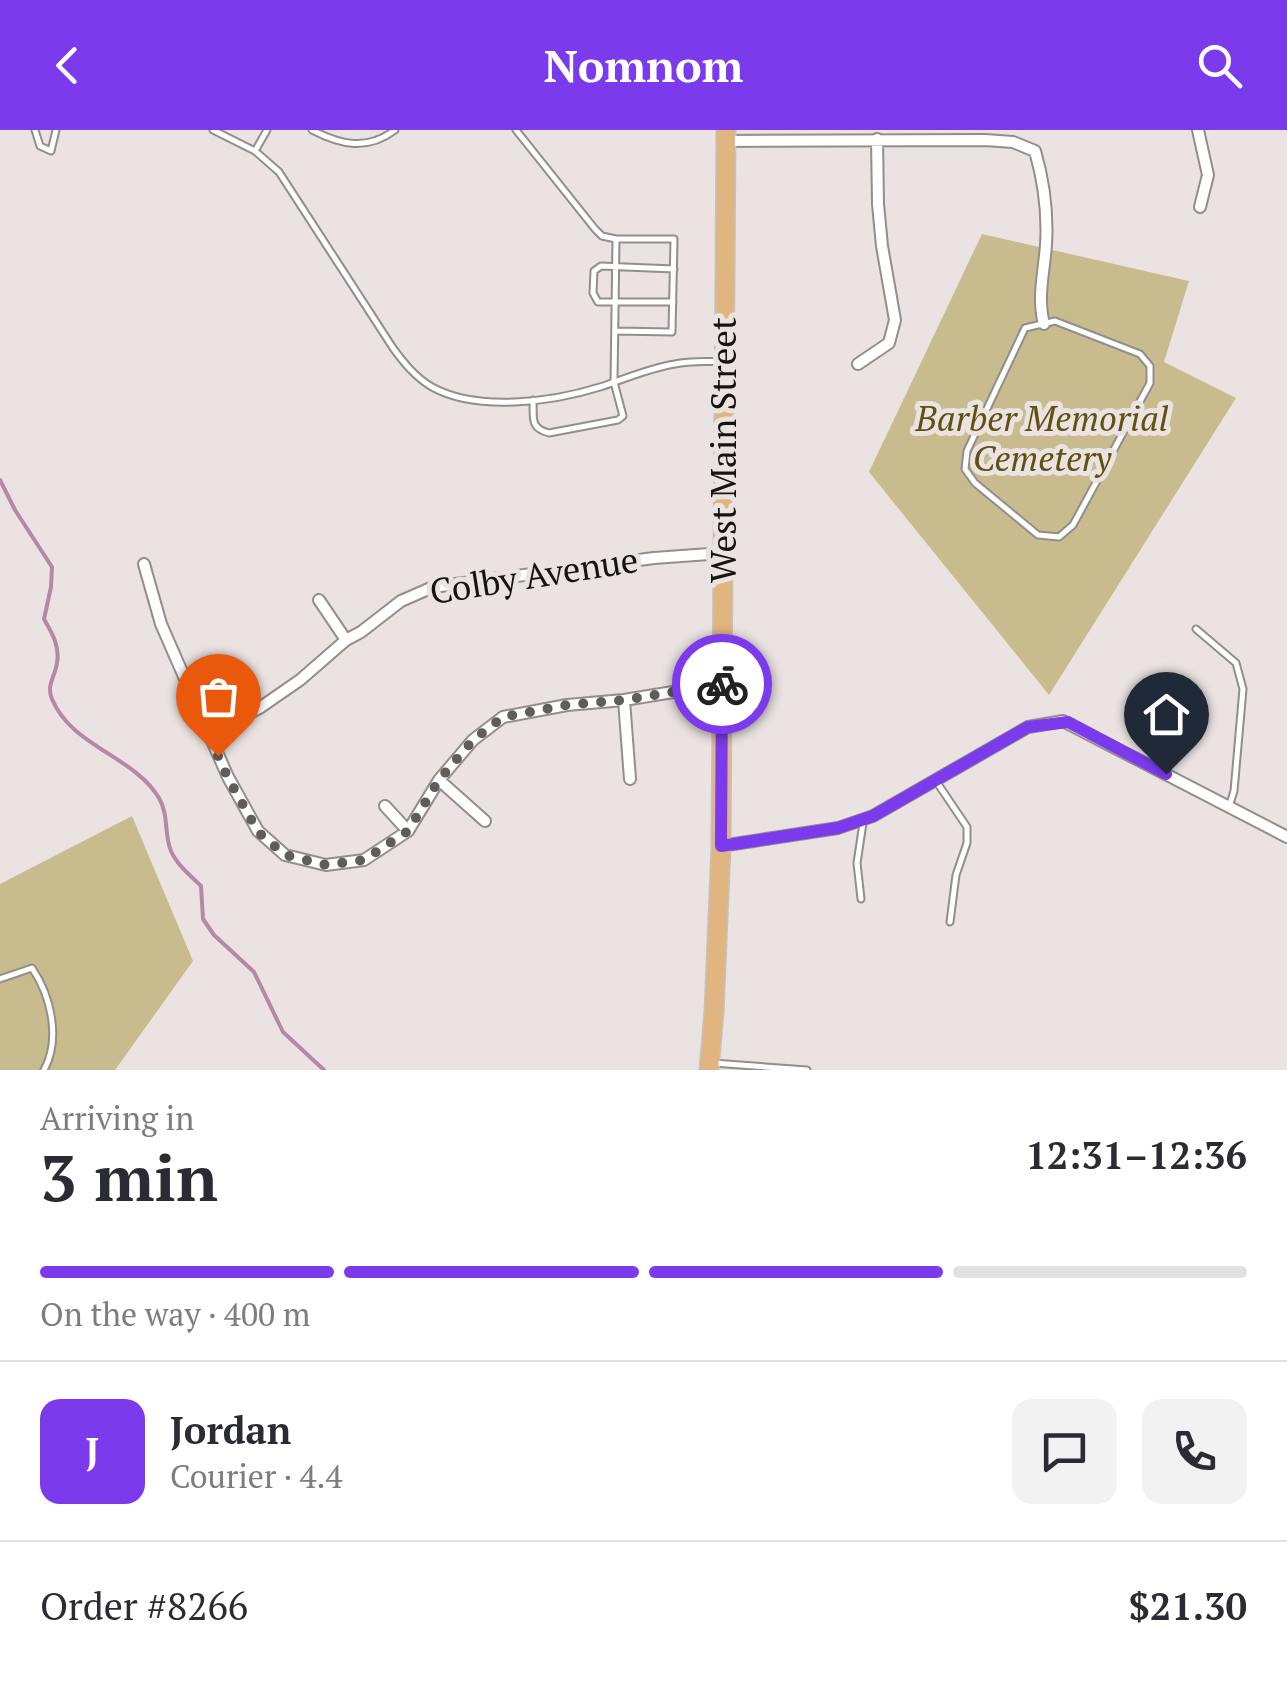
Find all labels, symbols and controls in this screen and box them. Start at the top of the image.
text: Nomnom [544,35,743,95]
icon: back [40,38,95,93]
icon: search [1192,38,1247,93]
street label: West Main Street [700,317,746,583]
park label: Barber Memorial Cemetery [915,395,1169,481]
street label: Colby Avenue [426,536,641,614]
courier [672,634,772,734]
pin [176,654,261,757]
icon: bike [695,657,750,712]
icon: bag [191,669,246,724]
pin [1124,672,1209,775]
icon: home [1139,687,1194,742]
text: Arriving in [40,1097,194,1139]
text: 12:31–12:36 [1025,1130,1247,1180]
text: 3 min [40,1133,218,1220]
text: On the way · 400 m [40,1293,310,1335]
button: chat [1012,1399,1117,1504]
button: phone [1142,1399,1247,1504]
text: Jordan [170,1405,291,1455]
text: J [86,1426,99,1476]
text: Courier · 4.4 [170,1455,342,1497]
text: Order #8266 [40,1581,248,1631]
text: $21.30 [1128,1581,1247,1631]

